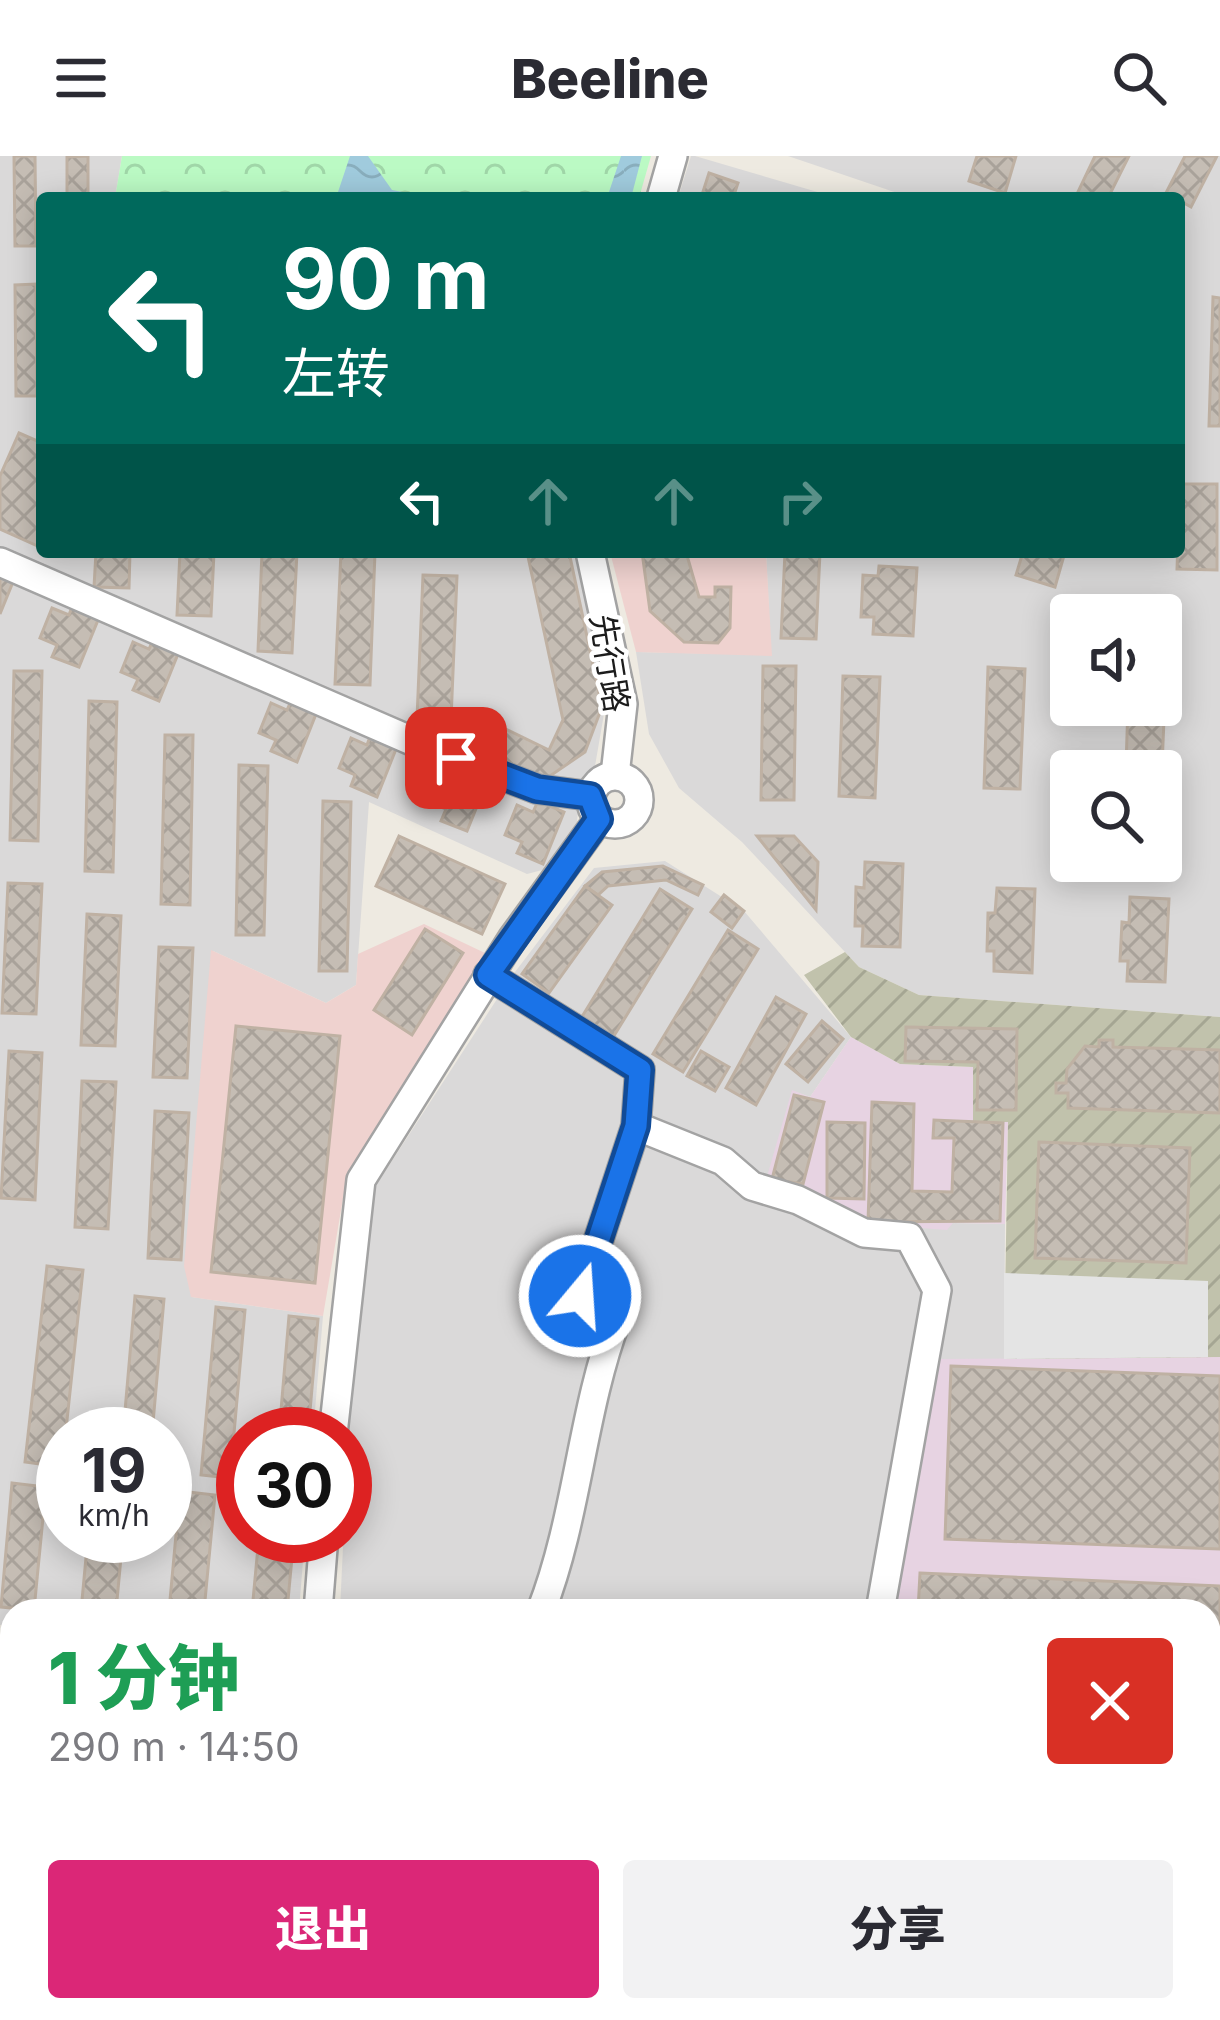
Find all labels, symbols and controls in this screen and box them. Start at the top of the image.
icon: menu [48,45,114,111]
icon: search [1106,45,1172,111]
text: Beeline [511,46,709,111]
text: 90 m [282,228,490,329]
icon: left [84,240,240,396]
text: 左转 [282,341,390,406]
icon: left [389,468,455,534]
icon: ahead [515,468,581,534]
icon: ahead [641,468,707,534]
icon: right [767,468,833,534]
map controls [1050,594,1182,882]
button: sound [1050,594,1182,726]
street label: 先行路 [583,611,637,715]
pin [405,707,507,809]
icon: arrive [423,725,489,791]
button: search [1050,750,1182,882]
position arrow [517,1233,643,1359]
speed limit sign: 30 [216,1407,372,1563]
text: 19 [82,1434,146,1506]
text: km/h [78,1497,150,1533]
text: 1 分钟 [48,1634,240,1721]
button: close [1047,1638,1173,1764]
text: 290 m · 14:50 [48,1723,299,1770]
button: 退出 [48,1860,599,1998]
button: 分享 [623,1860,1173,1998]

